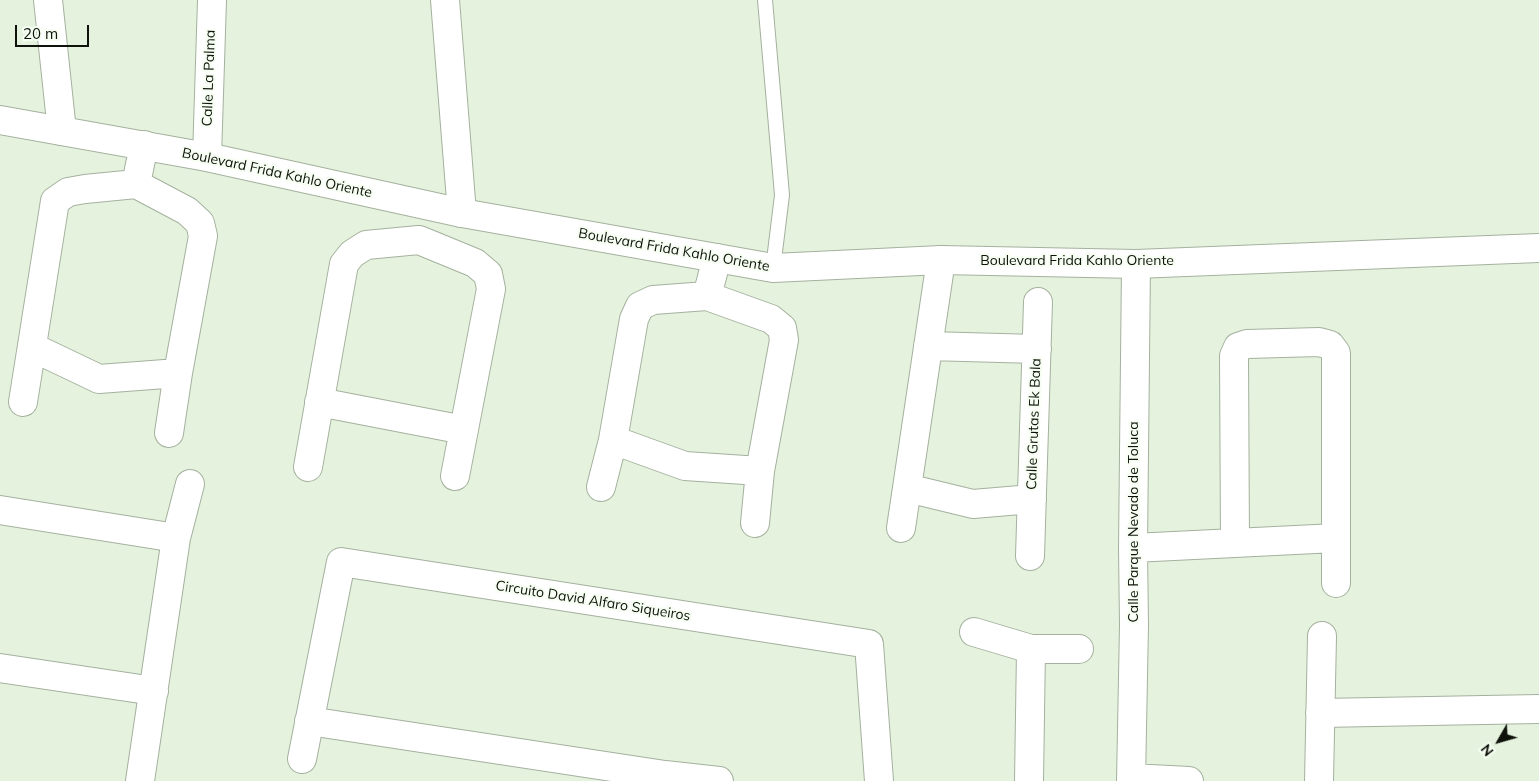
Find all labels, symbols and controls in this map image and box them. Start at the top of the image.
scale bar [18,15,91,47]
text: 20 m [23,24,58,43]
street label: Calle La Palma [199,29,219,127]
street label: Boulevard Frida Kahlo Oriente [181,145,373,201]
street label: Boulevard Frida Kahlo Oriente [577,225,771,275]
street label: Boulevard Frida Kahlo Oriente [980,253,1174,269]
street label: Calle Grutas Ek Bala [1023,358,1045,490]
street label: Calle Parque Nevado de Toluca [1126,421,1142,623]
street label: Circuito David Alfaro Siqueiros [494,577,692,625]
north arrow [1474,716,1524,766]
text: N [1477,741,1498,760]

